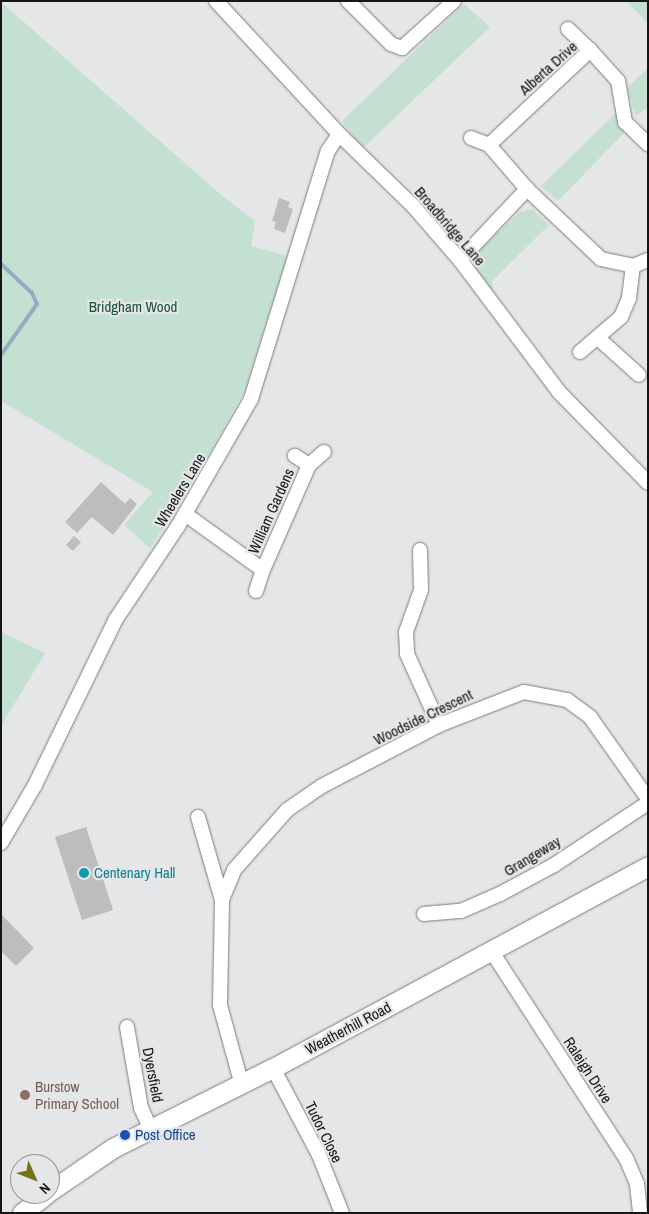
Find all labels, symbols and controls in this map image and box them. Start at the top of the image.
street label: Alberta Drive [515,37,581,99]
street label: Broadbridge Lane [411,183,489,269]
park label: Bridgham Wood [89,298,177,316]
street label: Wheelers Lane [151,450,209,530]
street label: William Gardens [244,466,298,556]
street label: Woodside Crescent [371,685,475,749]
street label: Grangeway [500,832,564,880]
place label: Centenary Hall [94,864,175,882]
marker: Centenary Hall [78,867,90,879]
street label: Weatherhill Road [302,998,394,1058]
street label: Raleigh Drive [560,1034,616,1106]
street label: Dyersfield [139,1046,167,1104]
place label: Burstow Primary School [35,1077,119,1112]
marker: Burstow Primary School [19,1089,31,1101]
street label: Tudor Close [301,1098,347,1166]
place label: Post Office [135,1126,196,1144]
marker: Post Office [119,1129,131,1141]
north arrow [10,1154,60,1204]
text: N [36,1179,54,1198]

